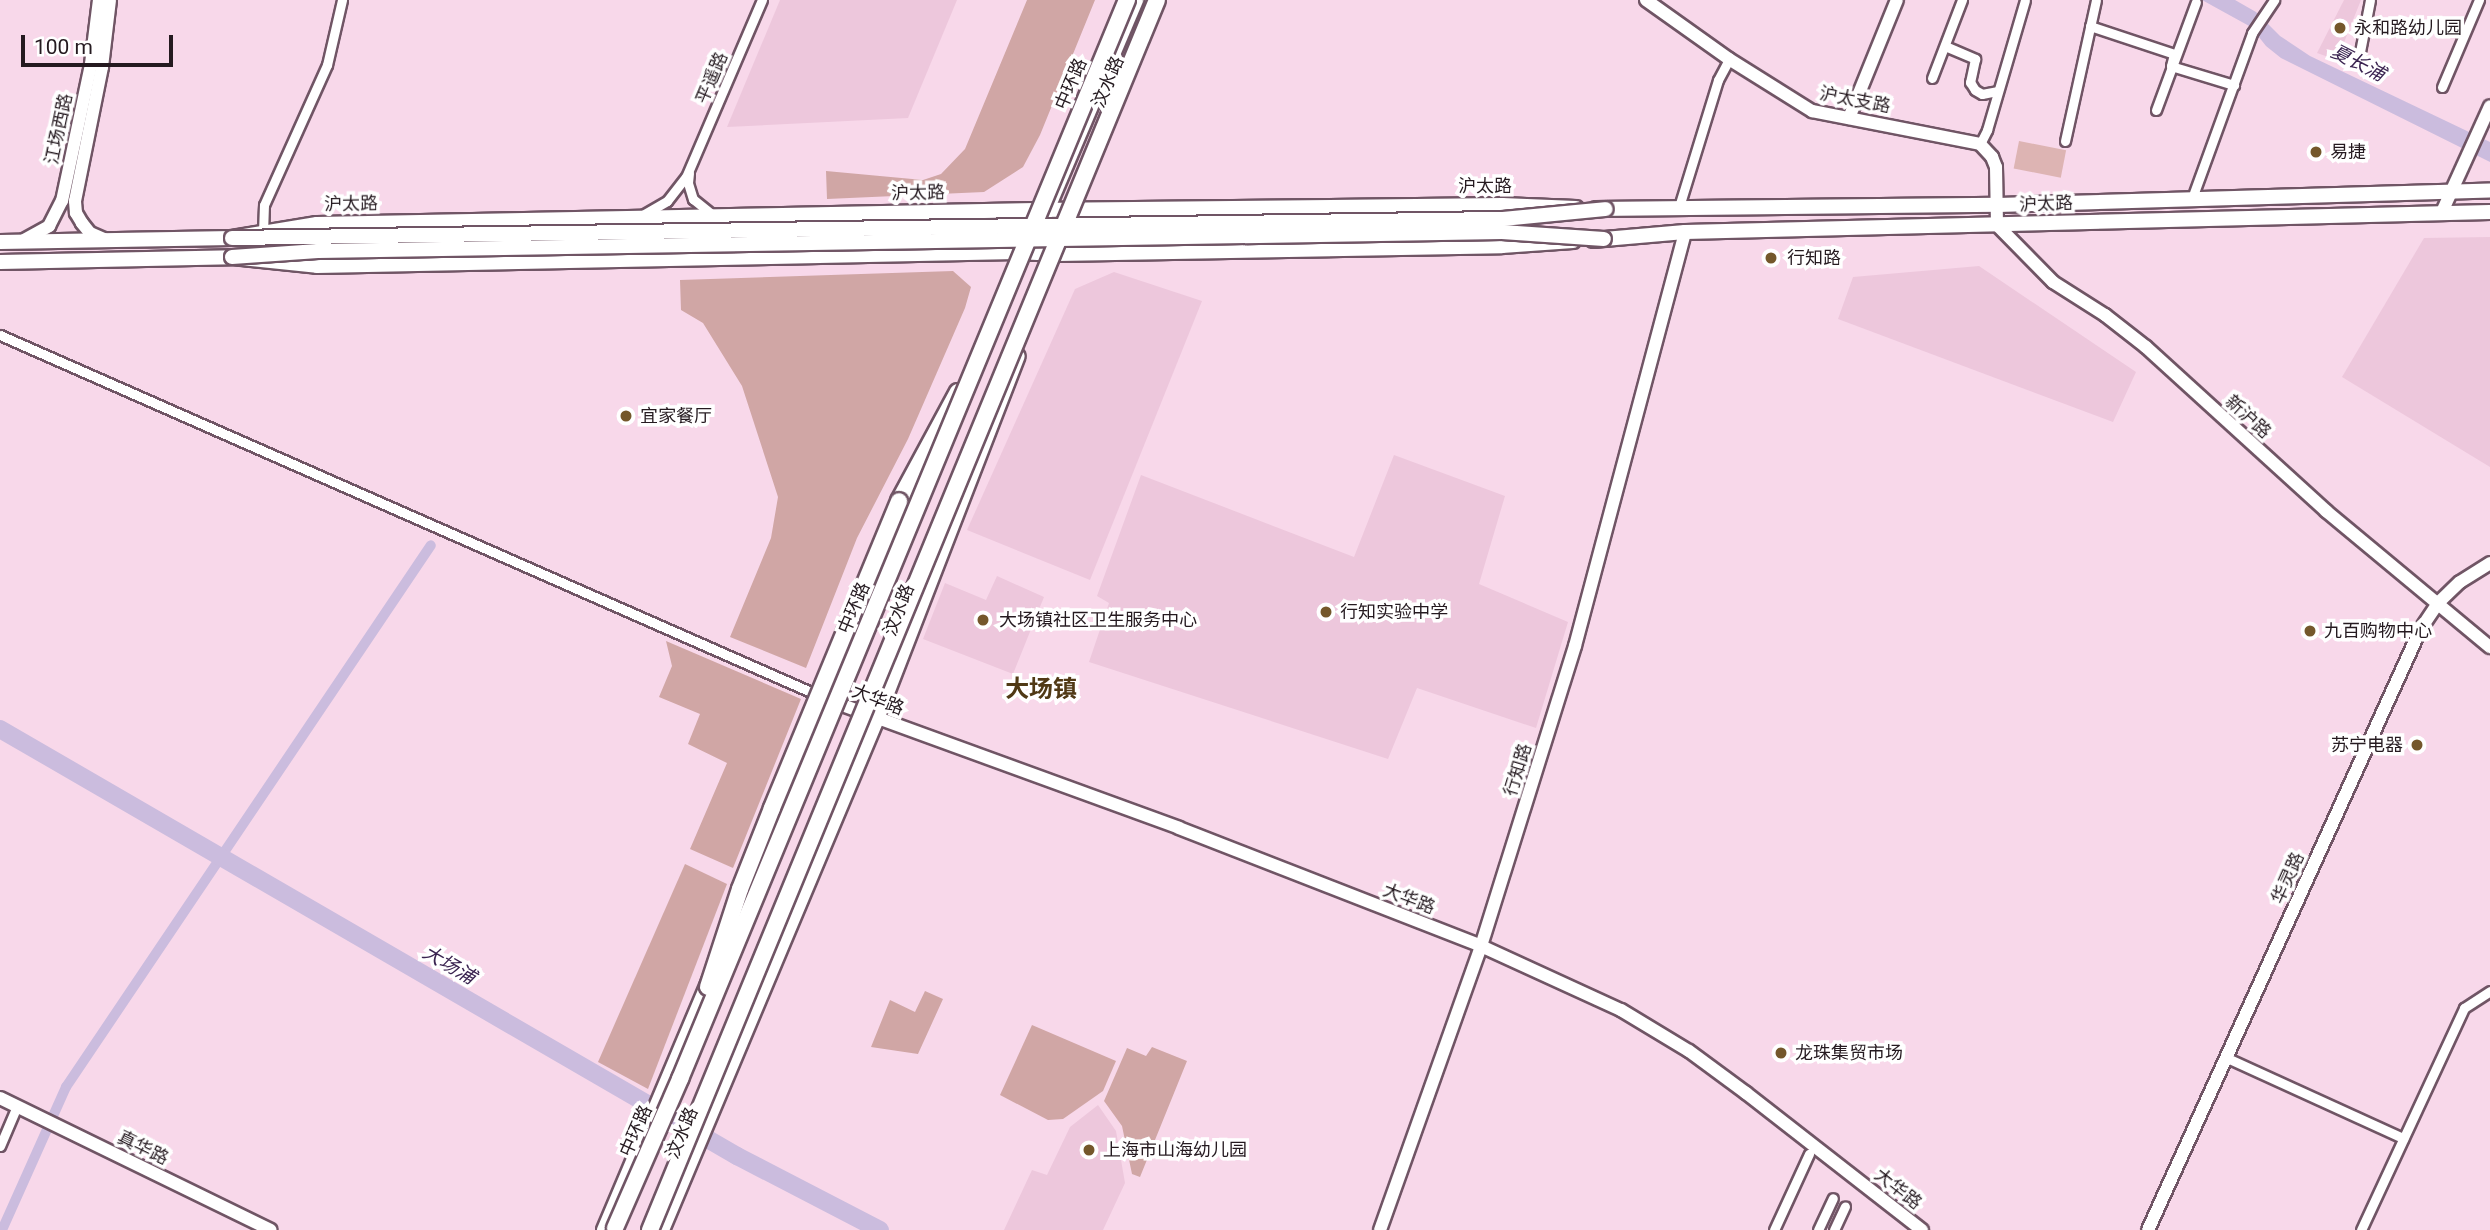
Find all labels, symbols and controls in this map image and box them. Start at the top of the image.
place label: 永和路幼儿园 [2354,17,2462,39]
marker: 永和路幼儿园 [2332,20,2348,36]
scale bar [24,21,177,65]
text: 100 m [34,35,93,59]
water label: 夏长浦 [2327,40,2389,86]
street label: 平遥路 [692,49,732,107]
street label: 汶水路 [1088,53,1128,111]
street label: 中环路 [1051,55,1091,113]
street label: 沪太支路 [1818,83,1892,117]
street label: 江场西路 [41,92,77,166]
place label: 易捷 [2330,141,2366,163]
marker: 易捷 [2308,144,2324,160]
street label: 沪太路 [1458,175,1512,197]
street label: 沪太路 [891,182,945,204]
street label: 沪太路 [2019,192,2073,216]
street label: 沪太路 [324,193,378,215]
place label: 行知路 [1787,247,1841,269]
marker: 行知路 [1761,248,1781,268]
street label: 新沪路 [2221,391,2275,443]
place label: 宜家餐厅 [640,405,712,427]
marker: 宜家餐厅 [618,408,634,424]
street label: 中环路 [834,579,874,637]
street label: 汶水路 [879,581,919,639]
place label: 行知实验中学 [1340,601,1448,623]
marker: 行知实验中学 [1318,604,1334,620]
place label: 大场镇社区卫生服务中心 [999,609,1197,631]
marker: 大场镇社区卫生服务中心 [973,610,993,630]
place label: 九百购物中心 [2324,620,2432,642]
marker: 九百购物中心 [2302,623,2318,639]
district label: 大场镇 [1005,676,1077,704]
street label: 大华路 [849,680,907,720]
place label: 苏宁电器 [2331,734,2403,756]
marker: 苏宁电器 [2409,737,2425,753]
street label: 行知路 [1500,741,1536,799]
street label: 华灵路 [2267,849,2309,907]
street label: 大华路 [1380,879,1438,919]
water label: 大场浦 [419,941,479,989]
place label: 龙珠集贸市场 [1795,1042,1903,1064]
marker: 龙珠集贸市场 [1773,1045,1789,1061]
street label: 中环路 [615,1102,657,1160]
street label: 汶水路 [662,1104,702,1162]
street label: 真华路 [114,1126,172,1170]
place label: 上海市山海幼儿园 [1103,1139,1247,1161]
marker: 上海市山海幼儿园 [1081,1142,1097,1158]
street label: 大华路 [1870,1164,1926,1214]

